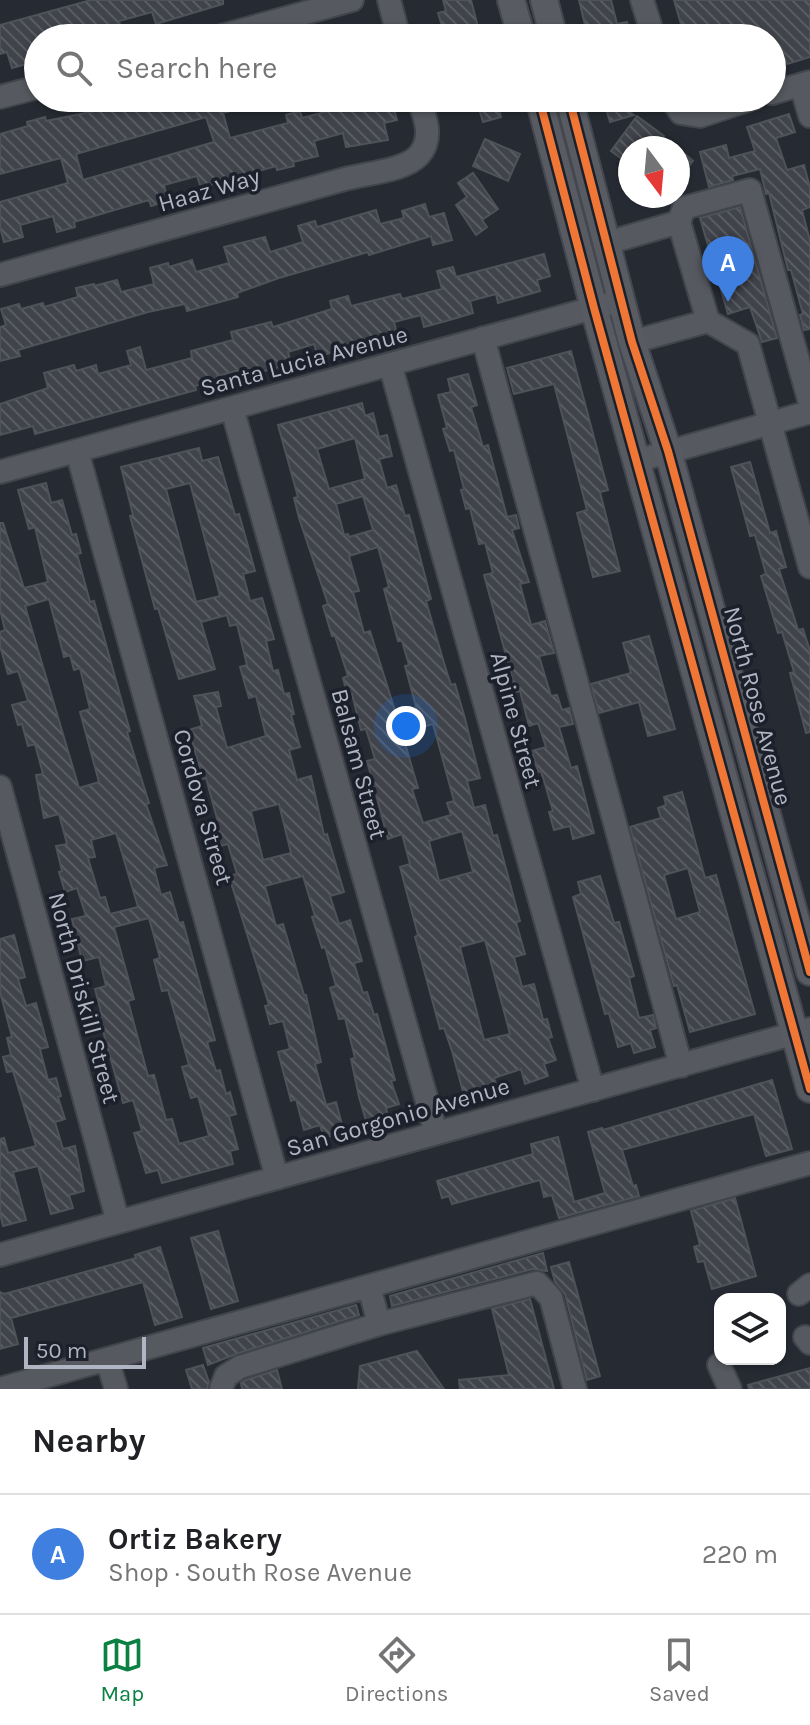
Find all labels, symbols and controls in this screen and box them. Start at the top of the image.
search box [24,24,786,112]
icon: search [52,46,96,90]
text: Search here [116,50,277,86]
north arrow [618,136,690,208]
street label: Haaz Way [155,162,263,218]
pin: A [702,236,754,302]
street label: Santa Lucia Avenue [197,320,411,402]
street label: North Rose Avenue [718,603,798,809]
street label: Alpine Street [484,649,548,791]
street label: Balsam Street [325,686,393,842]
your location [386,706,426,746]
street label: Cordova Street [167,726,239,888]
street label: North Driskill Street [42,889,126,1107]
street label: San Gorgonio Avenue [283,1072,513,1162]
map controls [714,1293,786,1365]
button: layers [714,1293,786,1365]
scale bar [24,1333,146,1369]
text: 50 m [36,1338,87,1364]
text: Nearby [32,1421,146,1461]
text: Ortiz Bakery [108,1521,282,1557]
text: A [50,1539,66,1570]
text: 220 m [702,1539,778,1570]
text: Shop · South Rose Avenue [108,1557,412,1588]
tab: Map [100,1633,144,1707]
tab: Directions [345,1633,448,1707]
tab: Saved [649,1633,710,1707]

